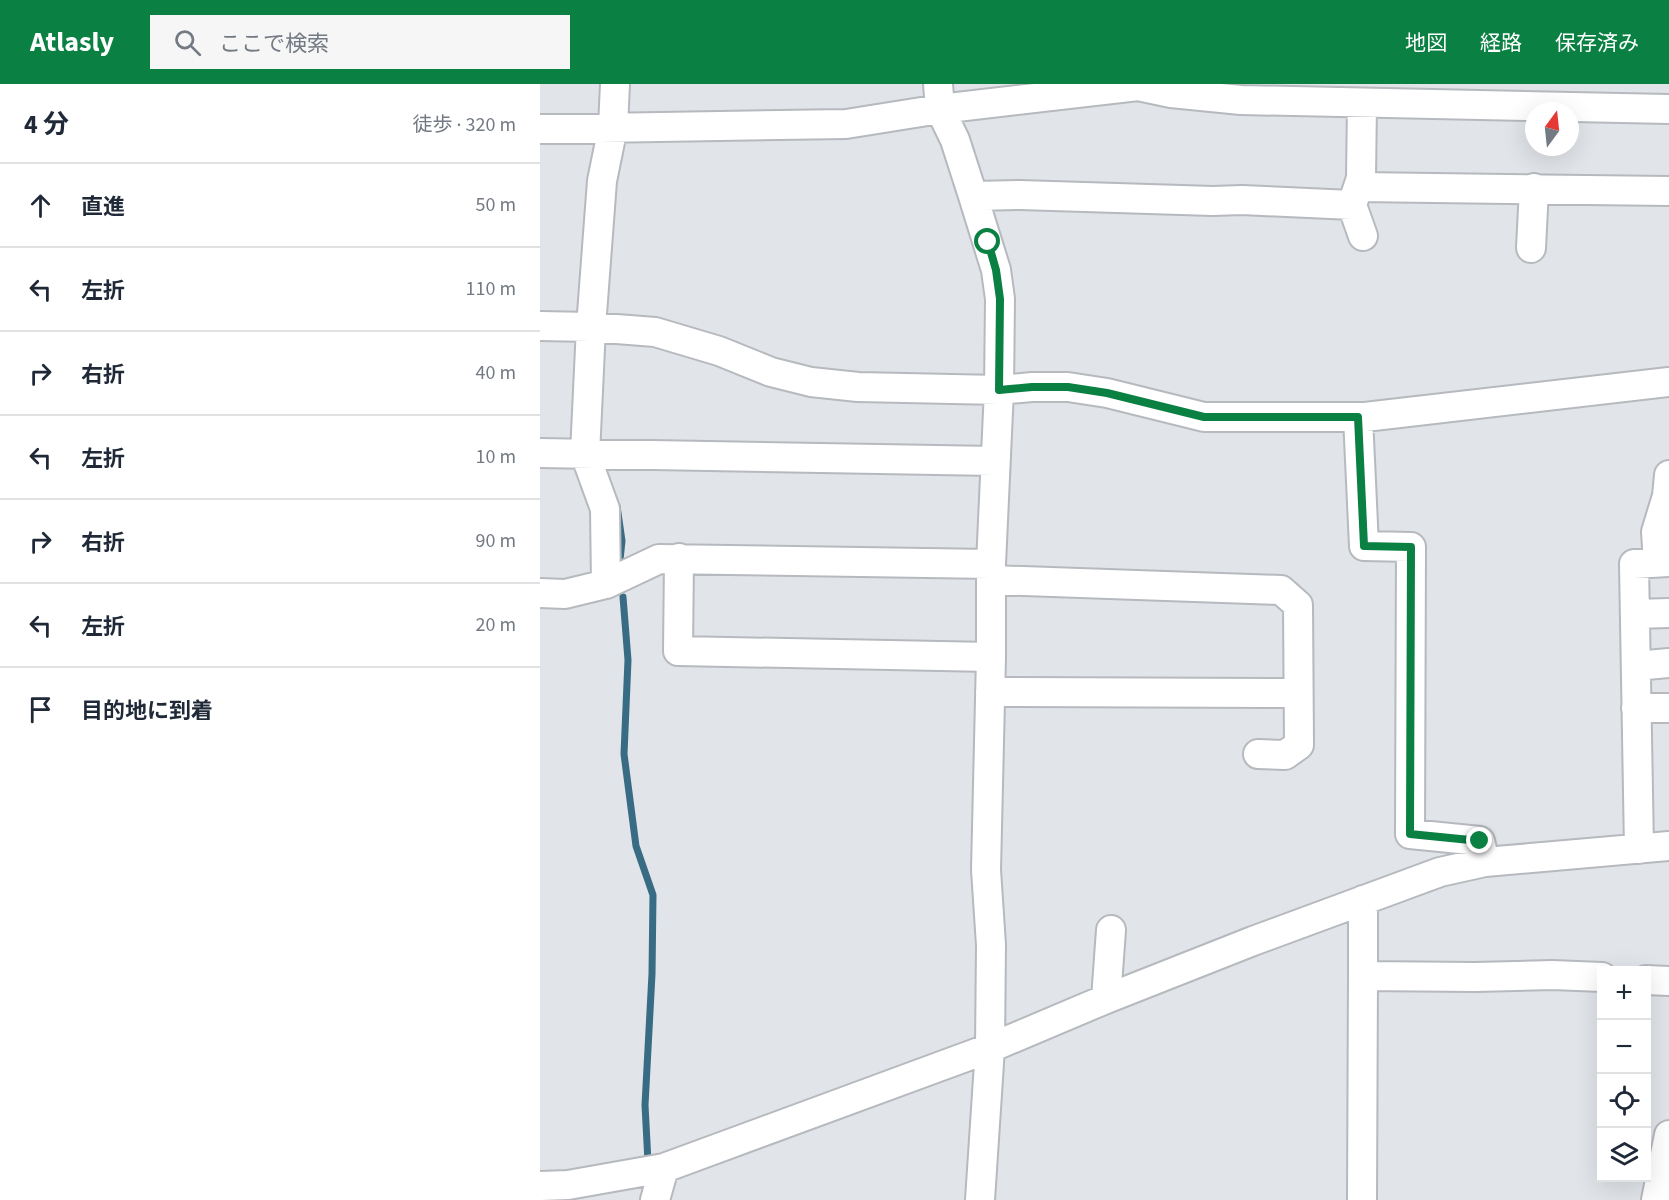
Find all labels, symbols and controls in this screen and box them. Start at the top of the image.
search box [150,15,570,69]
text: Atlasly [30,22,114,62]
icon: search [171,26,204,59]
text: ここで検索 [219,28,329,60]
text: 地図 [1405,28,1447,58]
text: 経路 [1480,28,1522,58]
text: 保存済み [1555,28,1639,58]
north arrow [1525,102,1579,156]
text: 4 分 [24,106,69,143]
text: 徒歩 · 320 m [413,111,516,139]
icon: ahead [24,189,57,222]
text: 直進 [81,191,125,223]
text: 50 m [476,191,516,219]
route start [974,228,1000,254]
icon: left [24,273,57,306]
text: 左折 [81,275,125,307]
text: 110 m [466,275,516,303]
icon: right [24,357,57,390]
text: 右折 [81,359,125,391]
text: 40 m [476,359,516,387]
icon: left [24,441,57,474]
text: 左折 [81,443,125,475]
text: 10 m [476,443,516,471]
icon: right [24,525,57,558]
text: 右折 [81,527,125,559]
text: 90 m [476,527,516,555]
icon: left [24,609,57,642]
text: 左折 [81,611,125,643]
text: 20 m [476,611,516,639]
icon: arrive [24,693,57,726]
text: 目的地に到着 [81,695,213,727]
route end [1466,827,1492,853]
map controls [1597,966,1651,1182]
button: + [1597,966,1651,1020]
button: − [1597,1020,1651,1074]
button: locate [1597,1074,1651,1128]
button: layers [1597,1128,1651,1182]

